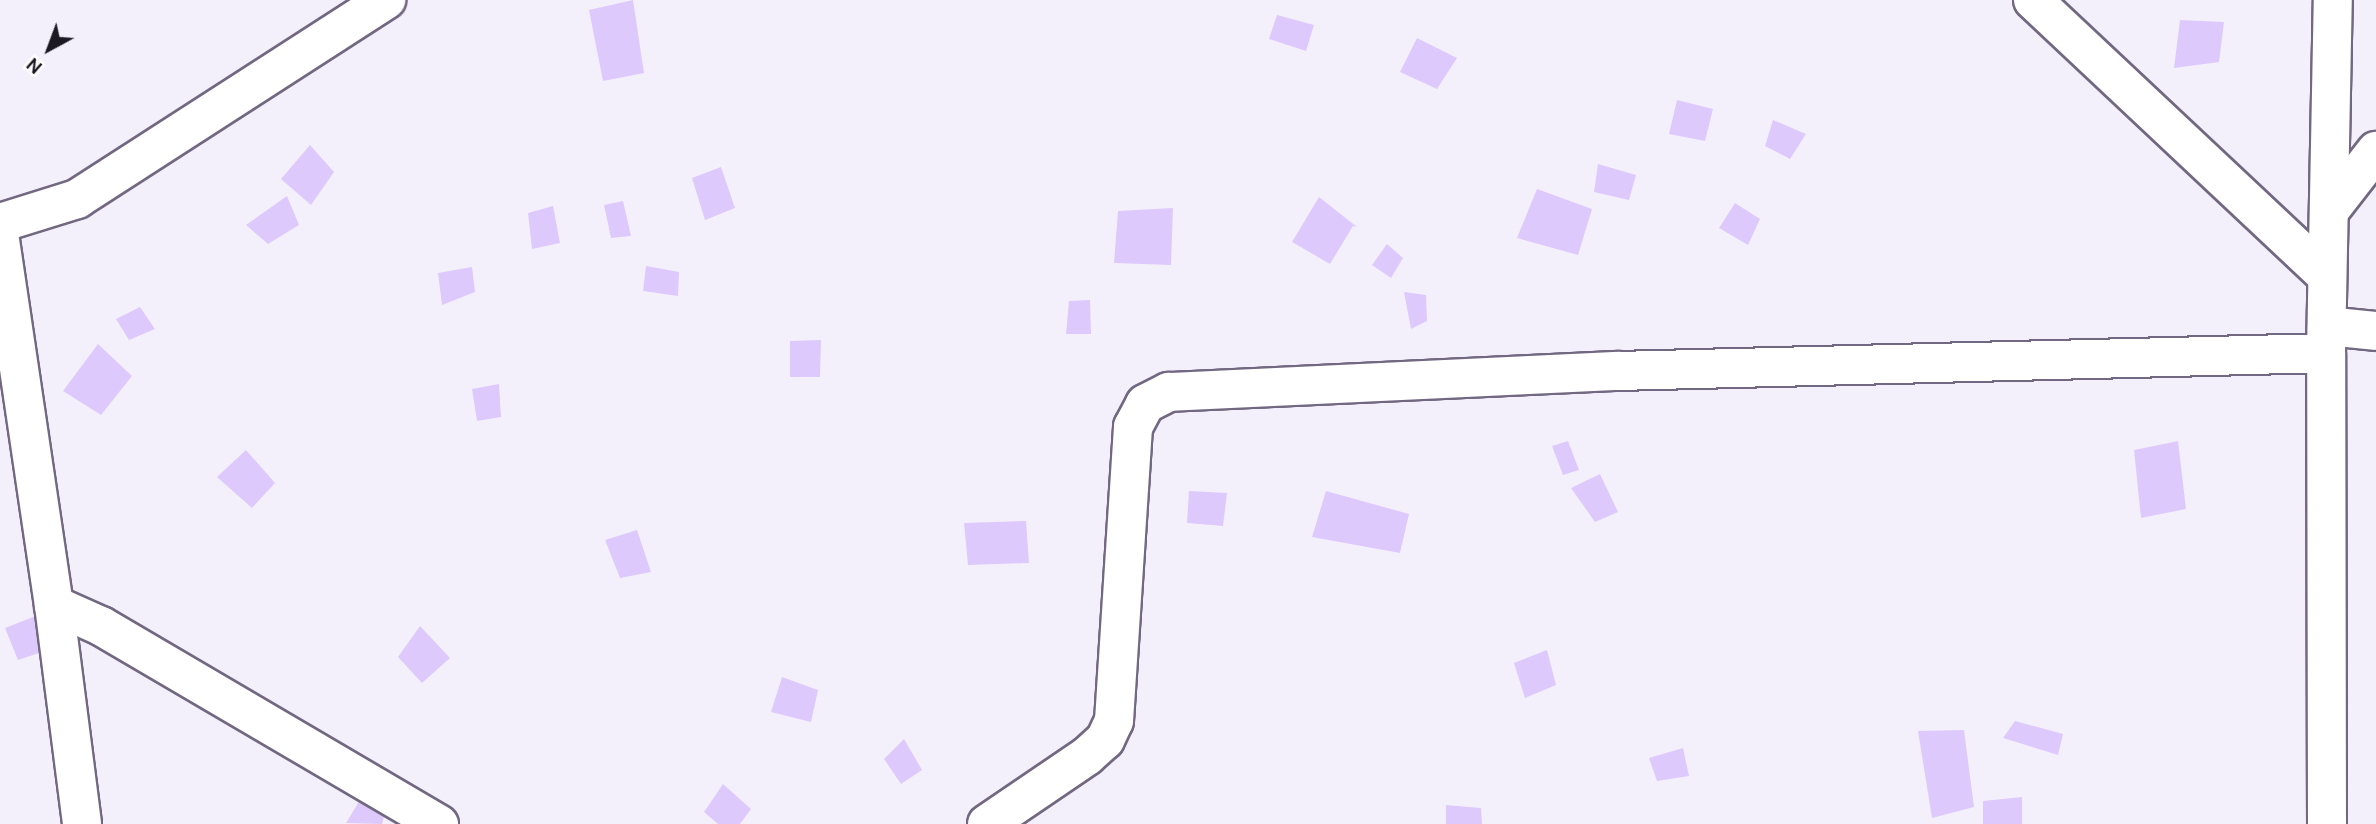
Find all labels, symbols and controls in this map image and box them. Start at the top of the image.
north arrow [14,14,84,84]
text: N [22,51,48,78]

